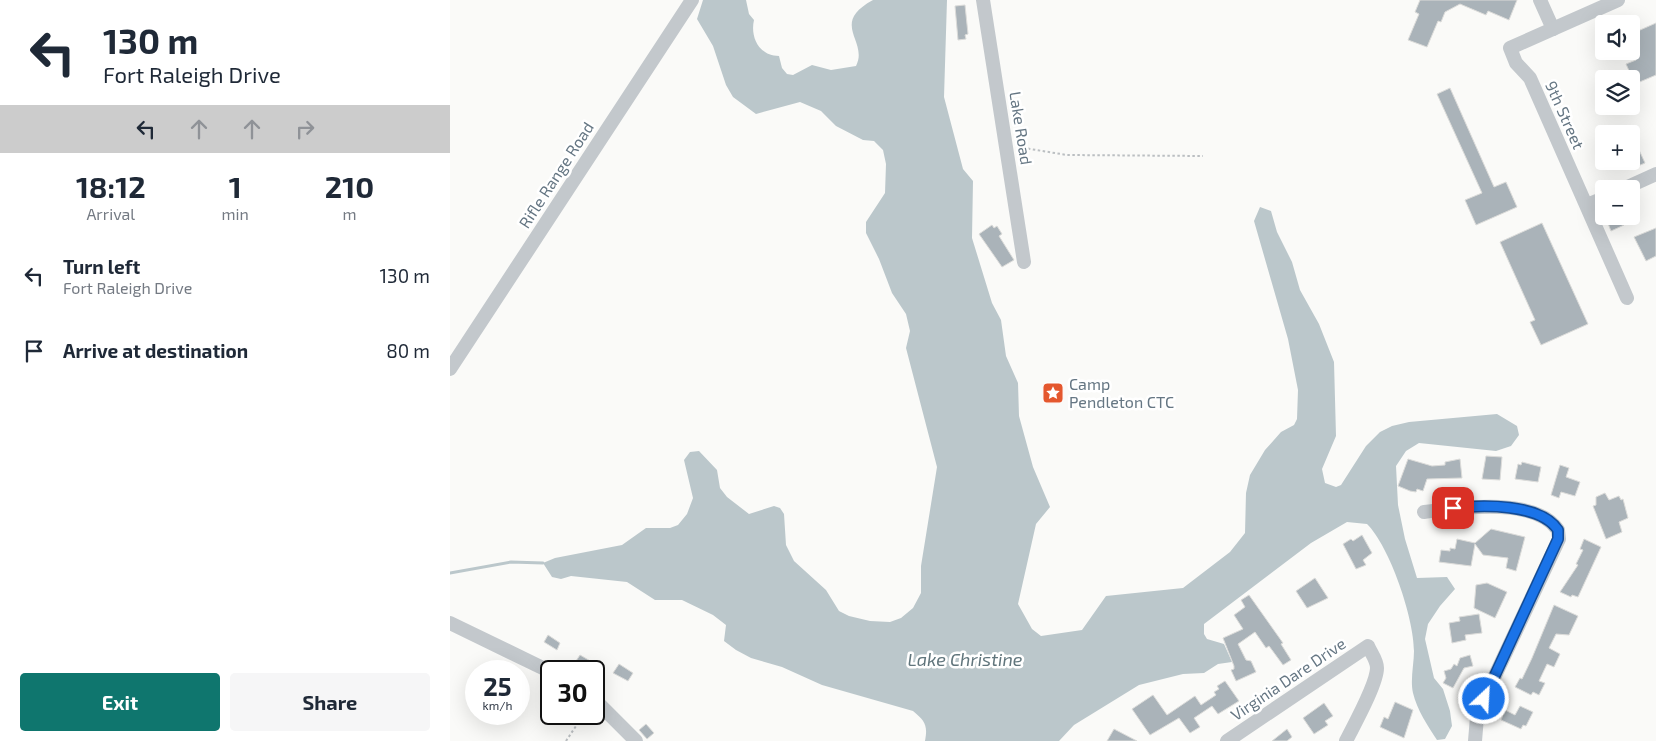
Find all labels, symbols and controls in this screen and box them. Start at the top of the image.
map controls [1595,15,1640,225]
button: sound [1595,15,1640,60]
text: 130 m [103,19,198,61]
icon: left [20,20,85,85]
text: Fort Raleigh Drive [103,61,281,87]
button: layers [1595,70,1640,115]
street label: 9th Street [1542,78,1589,152]
street label: Lake Road [1006,90,1037,166]
icon: left [132,115,160,143]
icon: ahead [185,115,213,143]
icon: ahead [238,115,266,143]
icon: right [291,115,319,143]
street label: Rifle Range Road [514,118,597,231]
button: + [1595,125,1640,170]
text: 18:12 [76,168,146,204]
text: 1 [229,168,242,204]
text: 210 [325,168,374,204]
button: − [1595,180,1640,225]
text: Arrival [86,204,135,223]
text: min [222,204,249,223]
text: m [342,204,356,223]
text: Turn left [63,255,140,278]
icon: left [20,262,48,290]
text: 130 m [380,264,430,287]
text: Fort Raleigh Drive [63,278,192,297]
icon: arrive [20,337,48,365]
text: Arrive at destination [63,339,248,362]
text: 80 m [386,339,430,362]
place label: Camp Pendleton CTC [1069,374,1174,411]
place icon: Camp Pendleton CTC [1041,381,1065,405]
pin [1432,487,1474,529]
icon: arrive [1439,494,1467,522]
street label: Virginia Dare Drive [1227,633,1349,724]
water label: Lake Christine [908,648,1023,670]
speed limit sign: 30 [540,660,605,725]
text: 25 [483,671,512,701]
position arrow [1457,672,1509,724]
button: Exit [20,673,220,731]
button: Share [230,673,430,731]
text: km/h [483,698,512,712]

